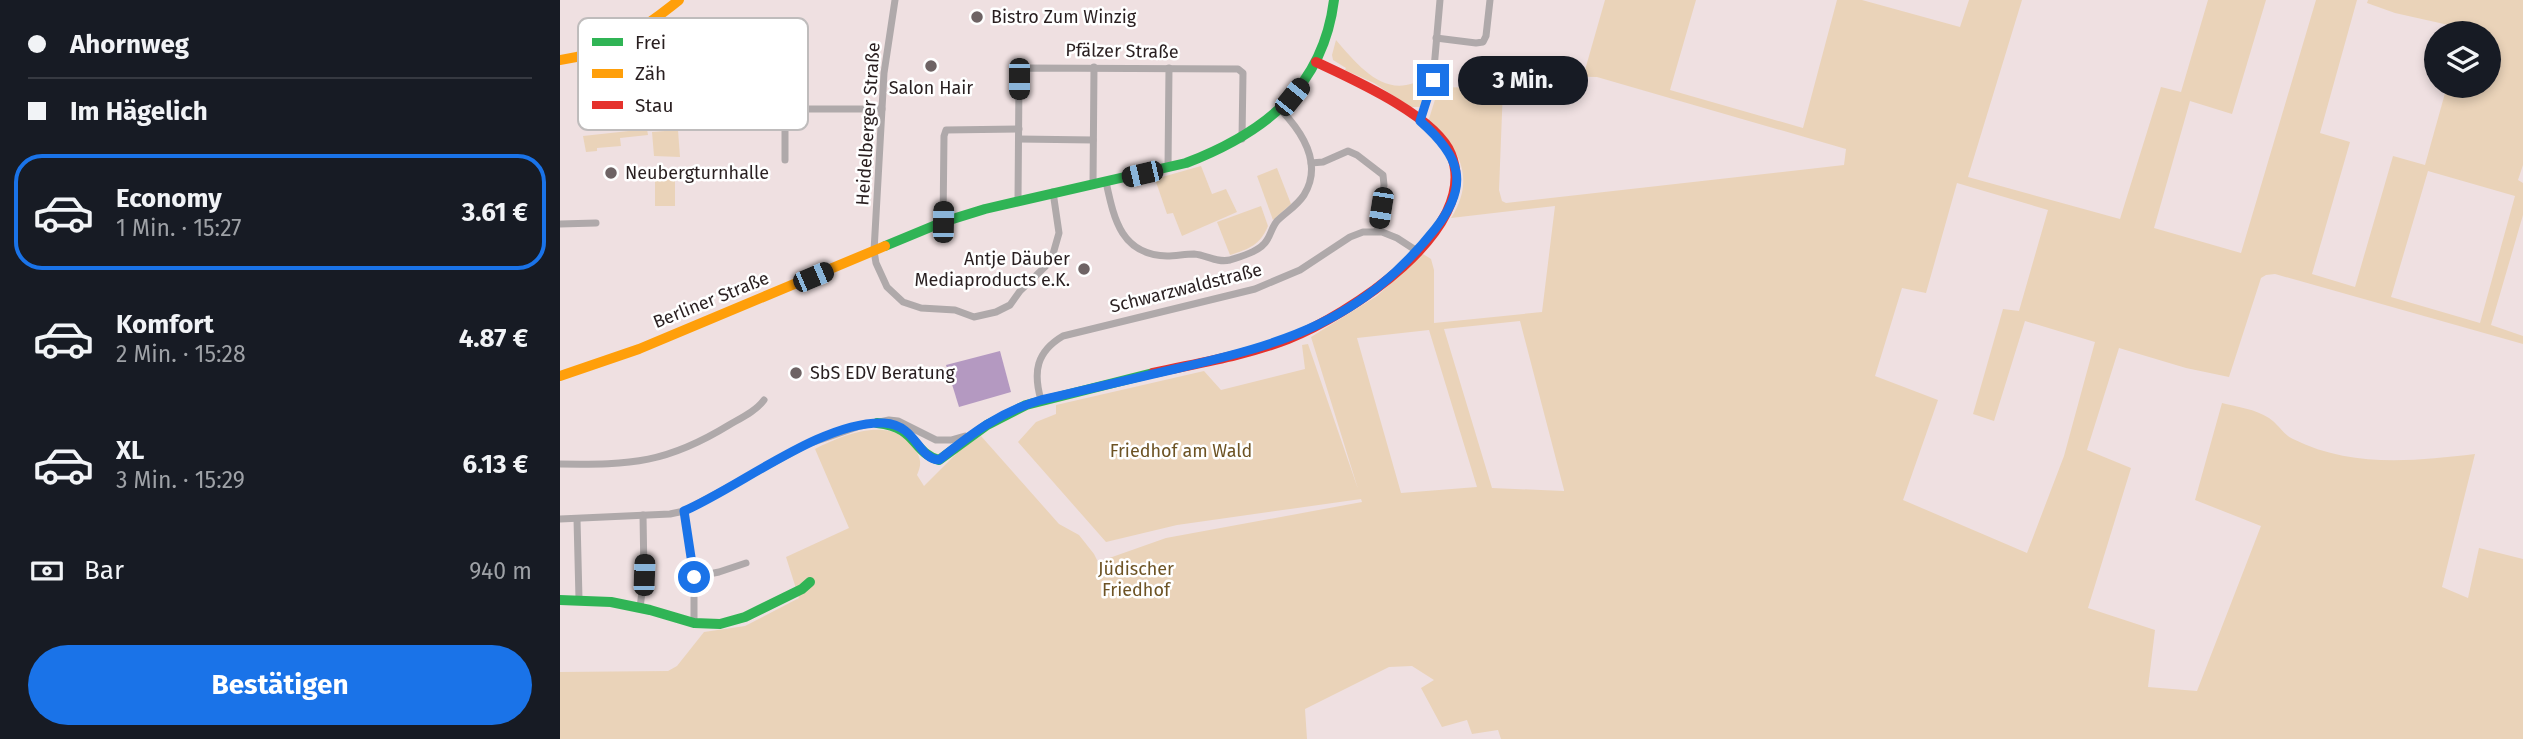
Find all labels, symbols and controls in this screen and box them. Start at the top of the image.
place label: Bistro Zum Winzig [991,6,1137,28]
marker: Bistro Zum Winzig [969,9,985,25]
legend [578,18,808,130]
map controls [2424,21,2501,98]
button: layers [2424,21,2501,98]
text: Ahornweg [70,29,189,60]
text: Frei [635,31,666,54]
street label: Pfälzer Straße [1065,39,1179,63]
street label: Heidelberger Straße [851,42,885,206]
callout: 3 Min. [1458,56,1587,104]
marker: Salon Hair [923,58,939,74]
car [1009,58,1030,100]
text: Zäh [635,62,666,85]
route end [1417,64,1449,96]
text: 3 Min. [1493,66,1553,94]
car [1271,74,1314,120]
place label: Salon Hair [889,77,973,99]
text: Stau [635,94,673,117]
text: Im Hägelich [70,96,208,127]
car [1120,159,1165,189]
place label: Neubergturnhalle [625,162,769,184]
marker: Neubergturnhalle [603,165,619,181]
icon: car [32,181,95,244]
text: Economy [116,183,222,214]
car [1368,186,1395,230]
text: 3.61 € [462,197,528,228]
car [933,201,954,243]
text: 1 Min. · 15:27 [116,214,242,242]
place label: Antje Däuber Mediaproducts e.K. [915,248,1070,291]
street label: Schwarzwaldstraße [1108,258,1264,318]
car [790,259,837,295]
marker: Antje Däuber Mediaproducts e.K. [1076,261,1092,277]
street label: Berliner Straße [650,267,772,333]
icon: car [32,307,95,370]
text: Komfort [116,309,214,340]
text: 4.87 € [459,323,528,354]
text: 2 Min. · 15:28 [116,340,246,368]
place label: SbS EDV Beratung [810,362,955,384]
marker: SbS EDV Beratung [788,365,804,381]
icon: car [32,433,95,496]
text: XL [116,435,144,466]
park label: Friedhof am Wald [1110,440,1252,462]
text: 6.13 € [463,449,528,480]
text: 3 Min. · 15:29 [116,466,245,494]
icon: cash [28,552,66,590]
car [633,554,656,596]
text: Bar [84,555,124,586]
text: 940 m [469,557,532,585]
park label: Jüdischer Friedhof [1098,558,1174,601]
route start [678,561,710,593]
button: Bestätigen [28,645,532,725]

